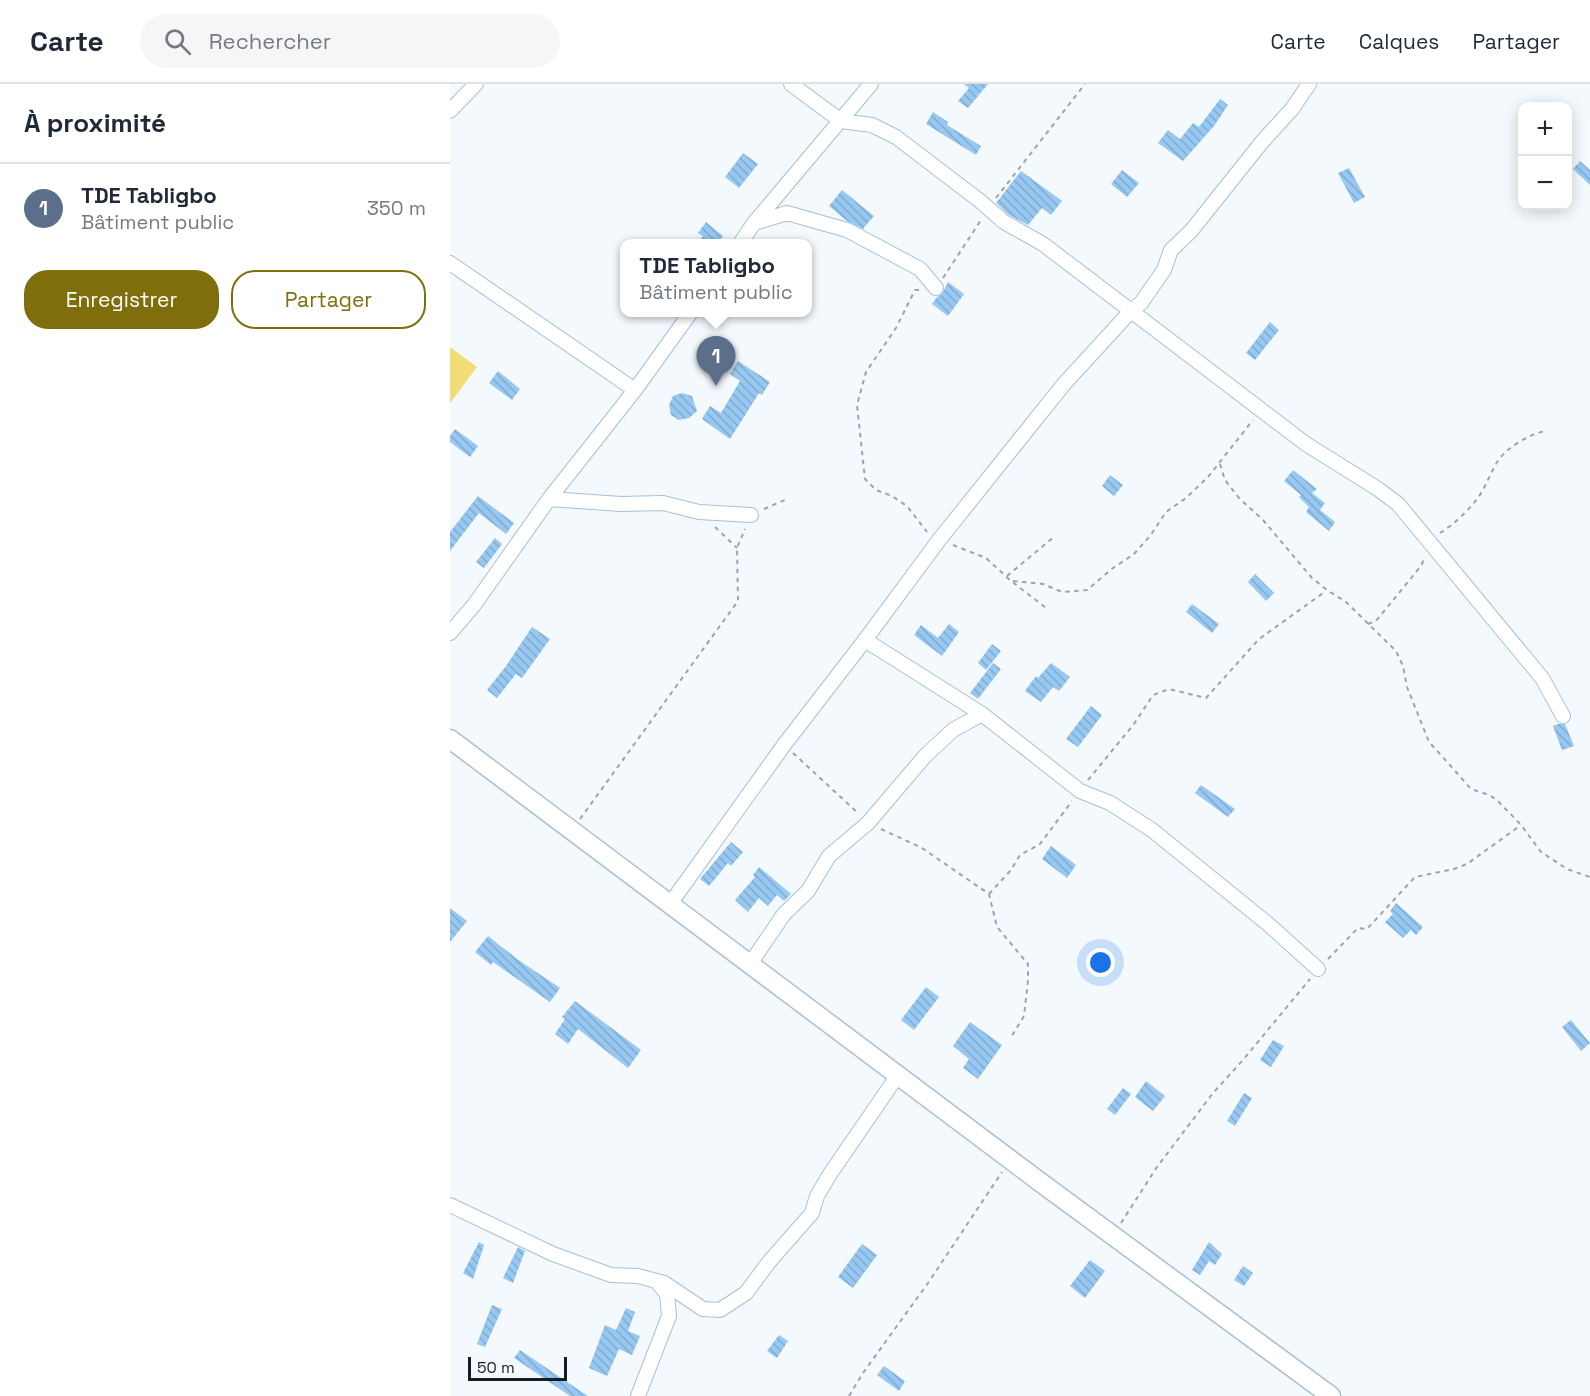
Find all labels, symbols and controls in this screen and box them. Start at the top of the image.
search box [140,14,560,68]
text: Carte [30,23,104,59]
icon: search [161,25,194,58]
text: Rechercher [209,27,331,55]
text: Carte [1271,28,1326,55]
text: Calques [1359,28,1439,55]
text: Partager [1472,28,1560,55]
map controls [1518,102,1572,210]
button: + [1518,102,1572,156]
text: À proximité [24,106,166,140]
button: − [1518,156,1572,210]
text: TDE Tabligbo [81,181,217,209]
text: 1 [39,195,48,221]
text: 350 m [367,195,426,221]
text: Bâtiment public [81,209,234,235]
popup [620,239,812,317]
text: TDE Tabligbo [639,251,775,279]
button: Enregistrer [24,270,219,329]
button: Partager [231,270,426,329]
text: Bâtiment public [639,279,793,305]
pin: 1 [696,336,736,386]
your location [1086,948,1115,977]
scale bar [468,1354,567,1382]
text: 50 m [477,1357,515,1378]

